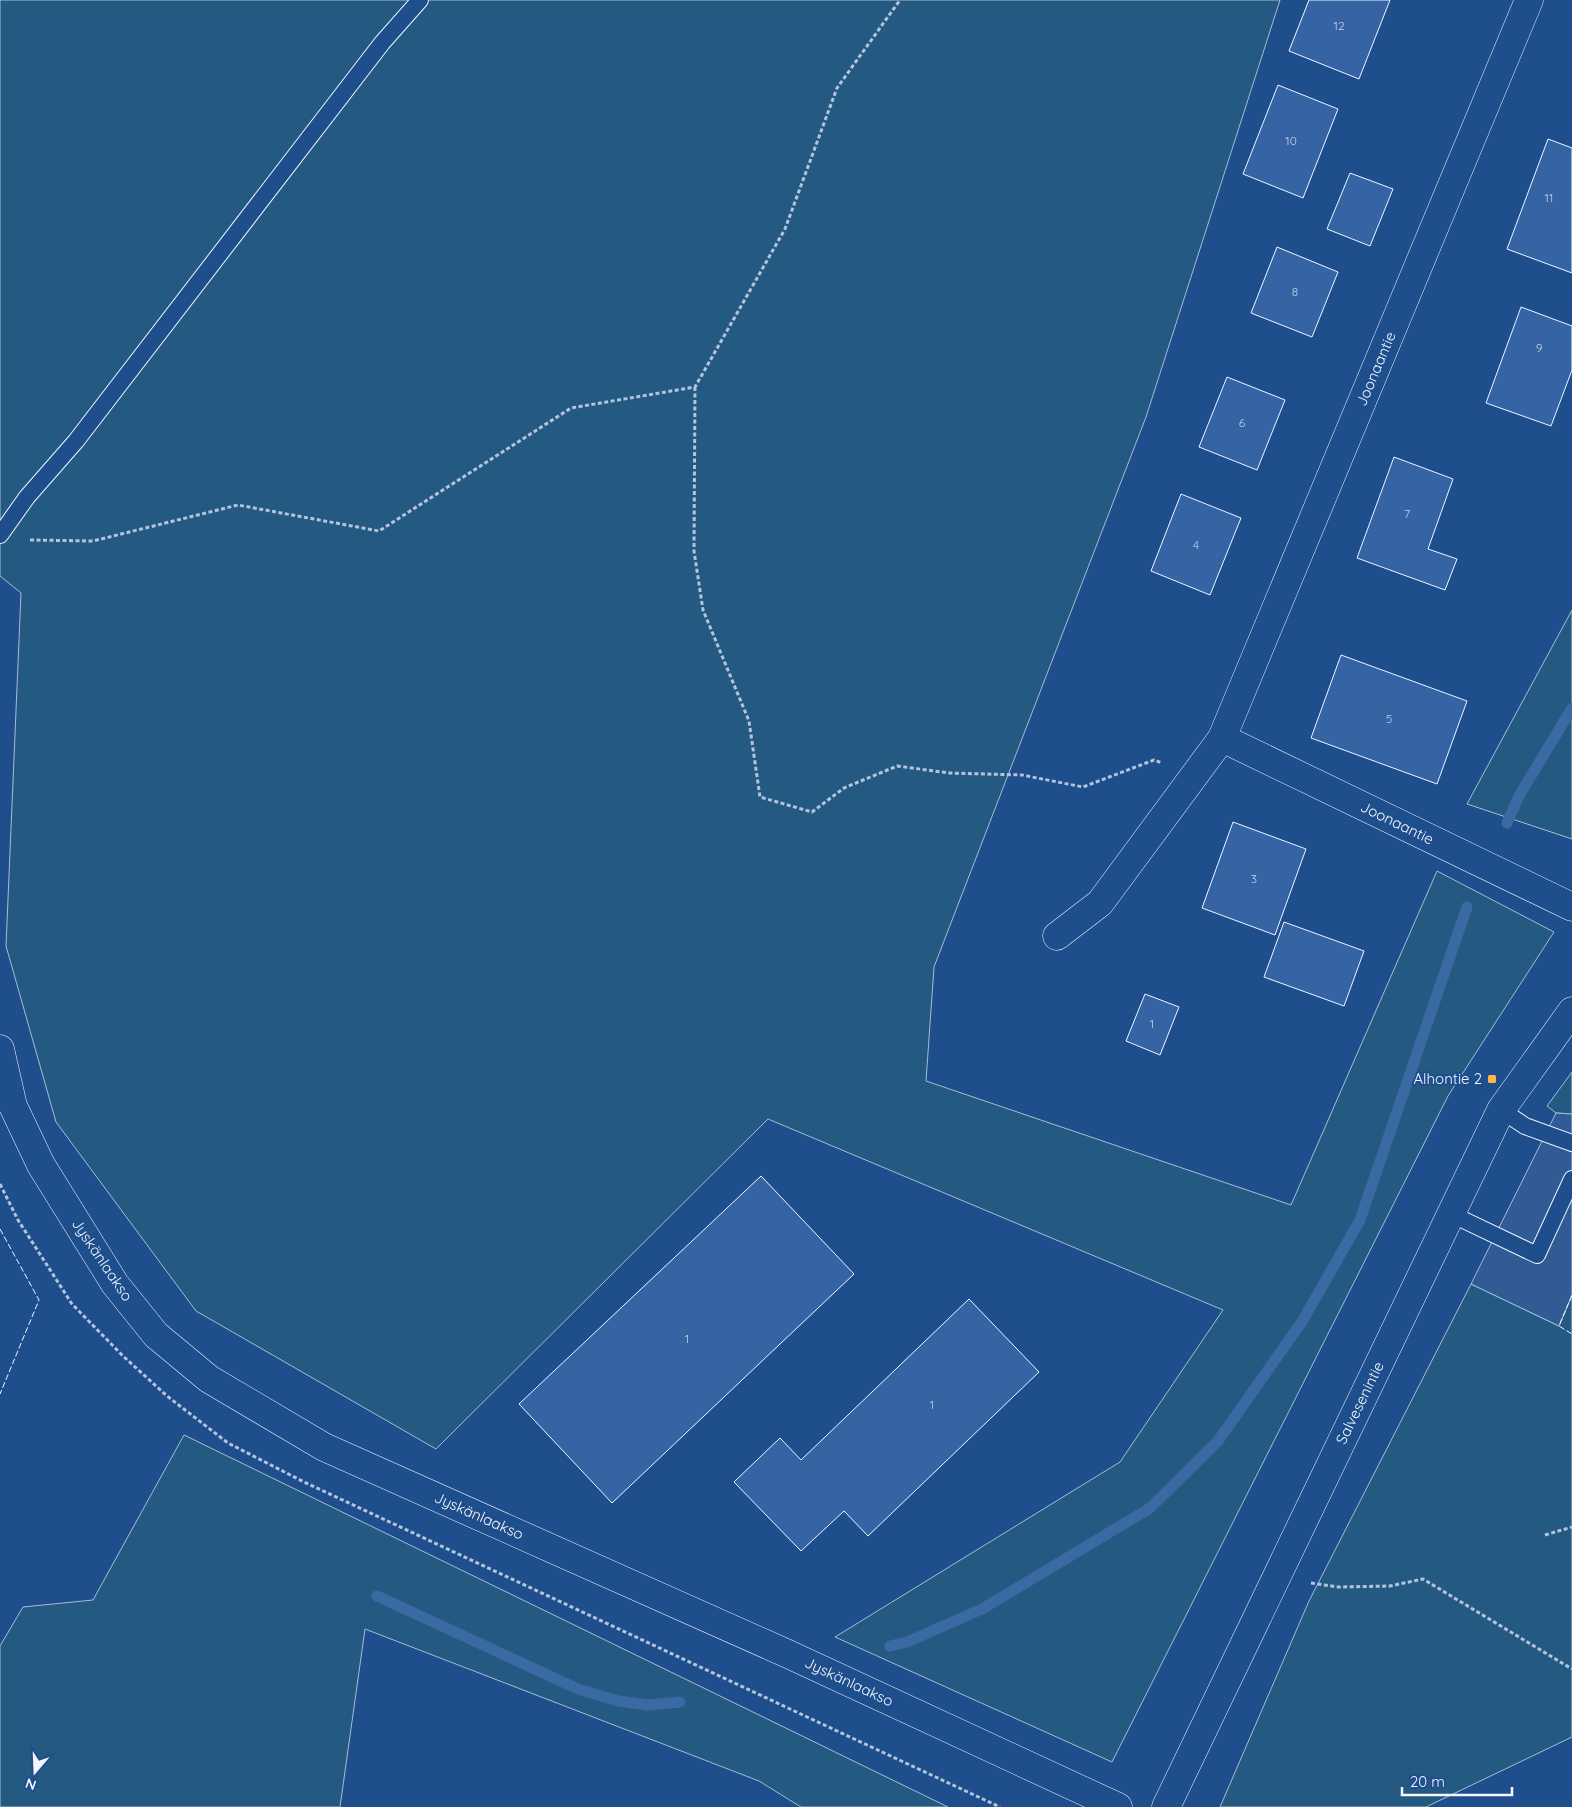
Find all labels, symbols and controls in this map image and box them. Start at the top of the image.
house number: 12 [1333,18,1345,33]
house number: 10 [1285,133,1297,148]
house number: 11 [1545,190,1553,205]
house number: 8 [1292,284,1298,299]
street label: Joonaantie [1351,329,1400,409]
house number: 9 [1536,340,1543,355]
house number: 6 [1239,415,1246,430]
house number: 7 [1404,506,1410,521]
house number: 4 [1193,537,1199,552]
house number: 5 [1386,711,1392,726]
street label: Joonaantie [1357,797,1437,848]
house number: 3 [1251,871,1257,886]
house number: 1 [1150,1016,1154,1031]
place label: Alhontie 2 [1413,1069,1482,1088]
marker: Alhontie 2 [1486,1073,1498,1085]
street label: Jyskänlaakso [68,1215,137,1305]
house number: 1 [685,1331,689,1346]
street label: Salvesenintie [1331,1358,1388,1447]
house number: 1 [930,1397,934,1412]
street label: Jyskänlaakso [432,1487,527,1544]
street label: Jyskänlaakso [802,1653,897,1710]
north arrow [10,1747,60,1797]
scale bar [1402,1764,1512,1796]
text: 20 m [1410,1772,1445,1791]
text: N [23,1774,39,1794]

